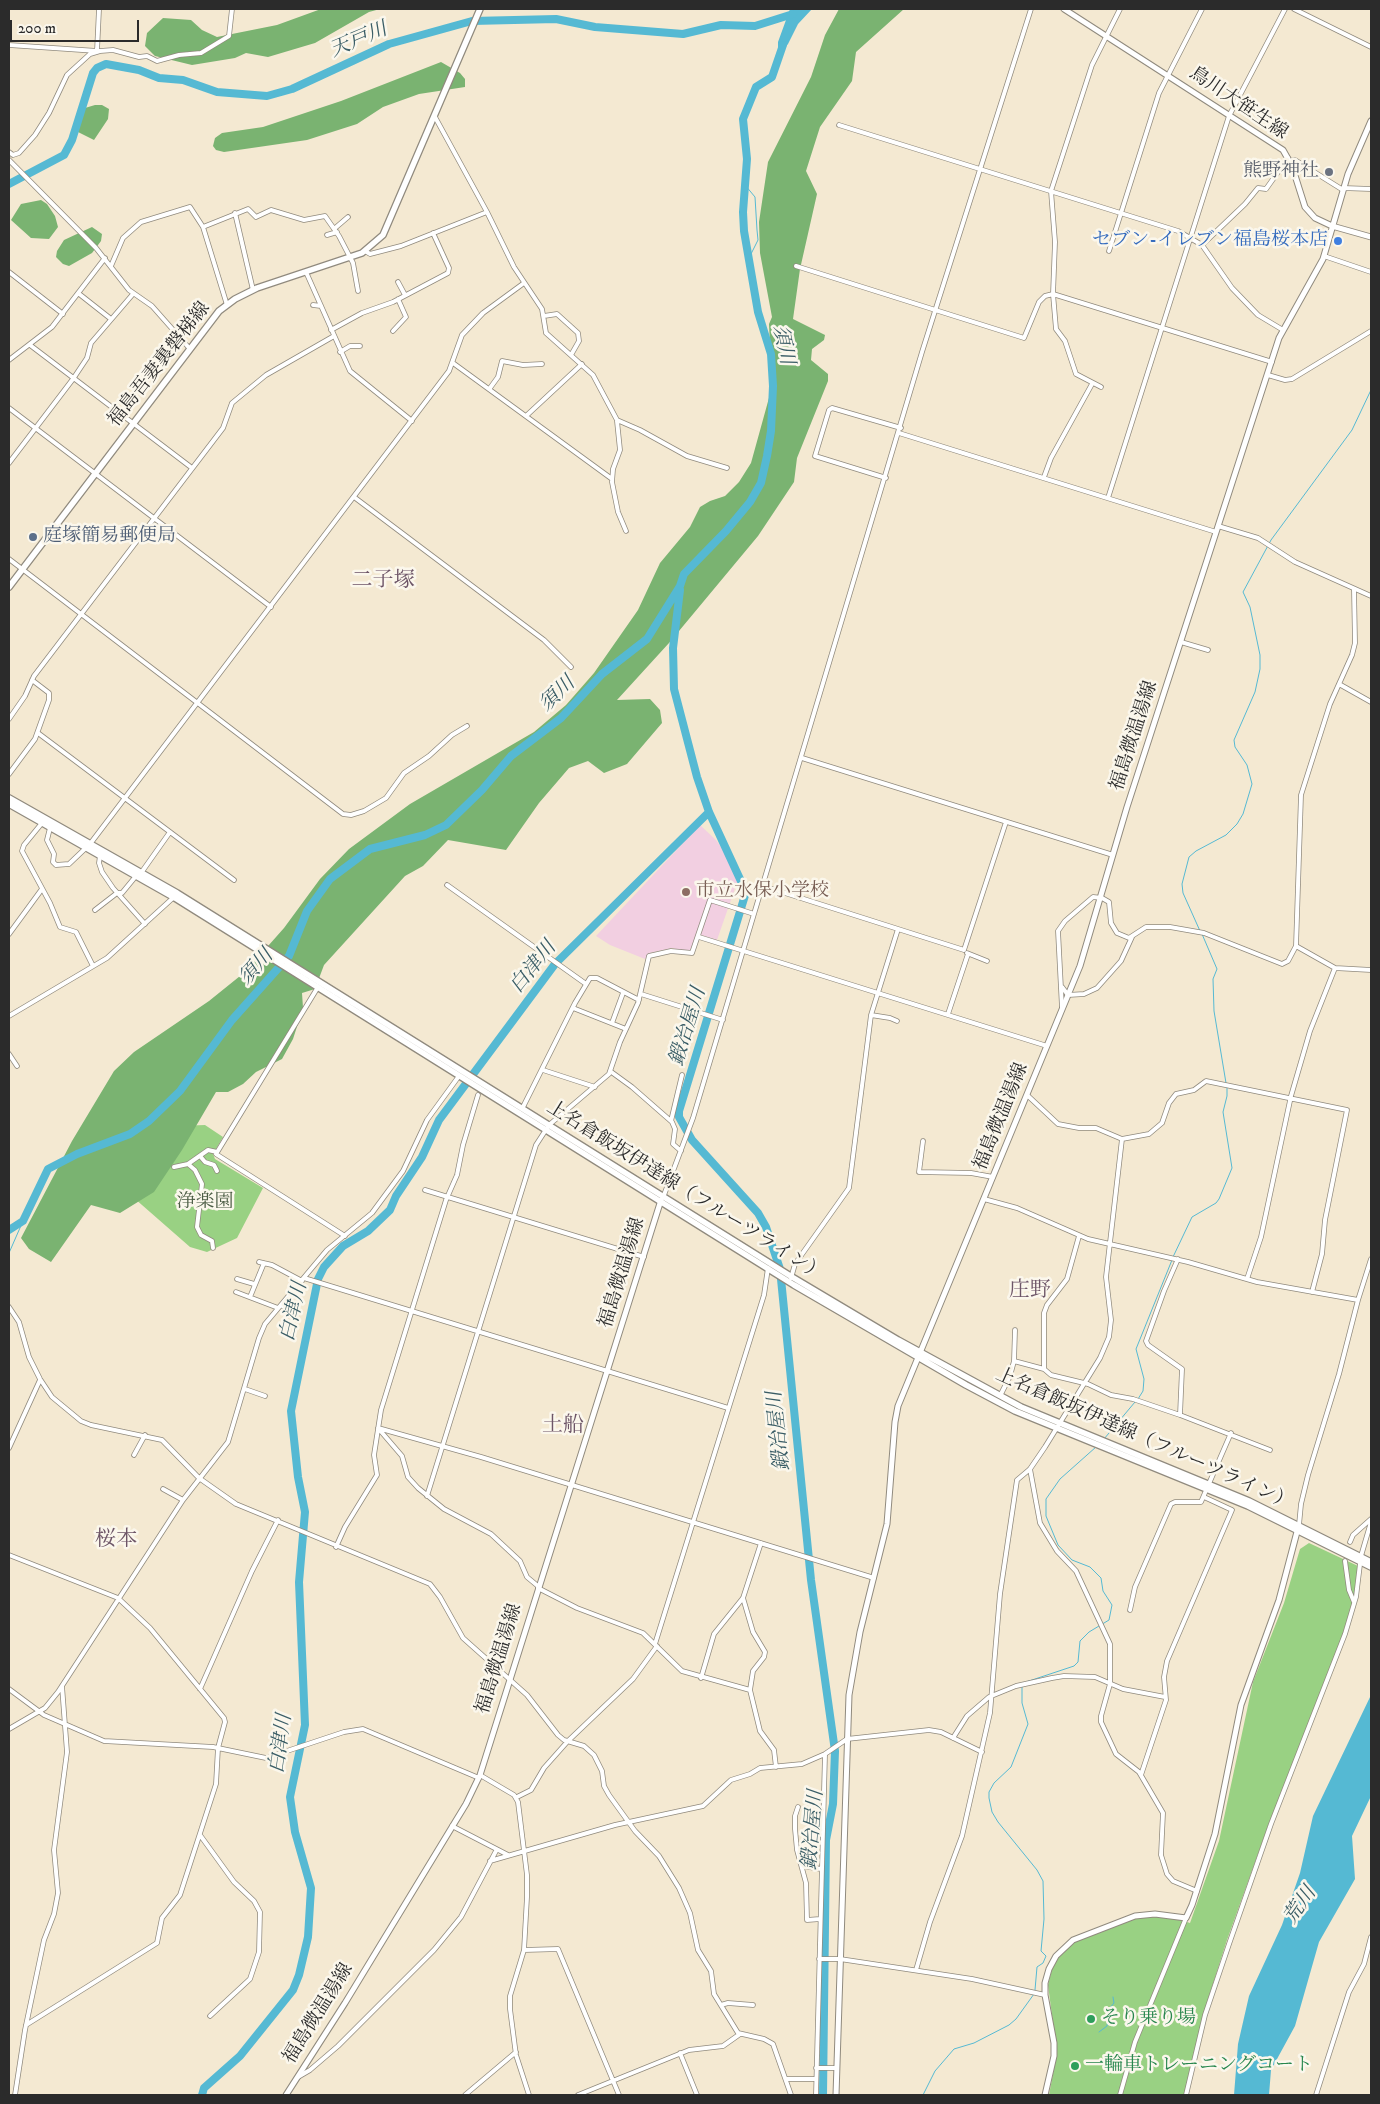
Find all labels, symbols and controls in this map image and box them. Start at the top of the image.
scale bar [12,10,141,42]
water label: 天戸川 [327,18,391,64]
text: 200 m [18,19,56,38]
street label: 鳥川大笹生線 [1184,63,1292,145]
place label: 熊野神社 [1243,161,1319,183]
marker: 熊野神社 [1323,166,1335,178]
place label: セブン-イレブン福島桜本店 [1092,230,1328,252]
marker: セブン-イレブン福島桜本店 [1332,235,1344,247]
street label: 福島吾妻裏磐梯線 [104,298,216,432]
water label: 須川 [766,323,798,367]
place label: 庭塚簡易郵便局 [43,526,176,548]
marker: 庭塚簡易郵便局 [27,531,39,543]
district label: 二子塚 [352,569,414,595]
water label: 須川 [535,672,581,718]
street label: 福島微温湯線 [1107,678,1163,794]
place label: 市立水保小学校 [696,881,829,903]
marker: 市立水保小学校 [680,886,692,898]
water label: 白津川 [506,937,562,999]
water label: 須川 [235,945,279,991]
water label: 鍛冶屋川 [666,985,712,1069]
street label: 福島微温湯線 [970,1060,1034,1174]
street label: 上名倉飯坂伊達線（フルーツライン） [542,1097,828,1287]
park label: 浄楽園 [177,1192,233,1214]
street label: 福島微温湯線 [595,1215,651,1331]
district label: 庄野 [1009,1279,1051,1305]
water label: 白津川 [277,1280,313,1344]
street label: 上名倉飯坂伊達線（フルーツライン） [992,1364,1296,1516]
water label: 鍛冶屋川 [764,1390,796,1472]
district label: 土船 [542,1414,584,1440]
district label: 桜本 [95,1528,137,1554]
street label: 福島微温湯線 [472,1601,528,1717]
water label: 白津川 [266,1713,298,1775]
water label: 鍛冶屋川 [799,1789,829,1871]
water label: 荒川 [1280,1883,1322,1929]
street label: 福島微温湯線 [279,1960,359,2068]
place label: そり乗り場 [1101,2008,1196,2030]
marker: そり乗り場 [1085,2013,1097,2025]
place label: 一輪車トレーニングコート [1085,2055,1313,2077]
marker: 一輪車トレーニングコート [1069,2060,1081,2072]

